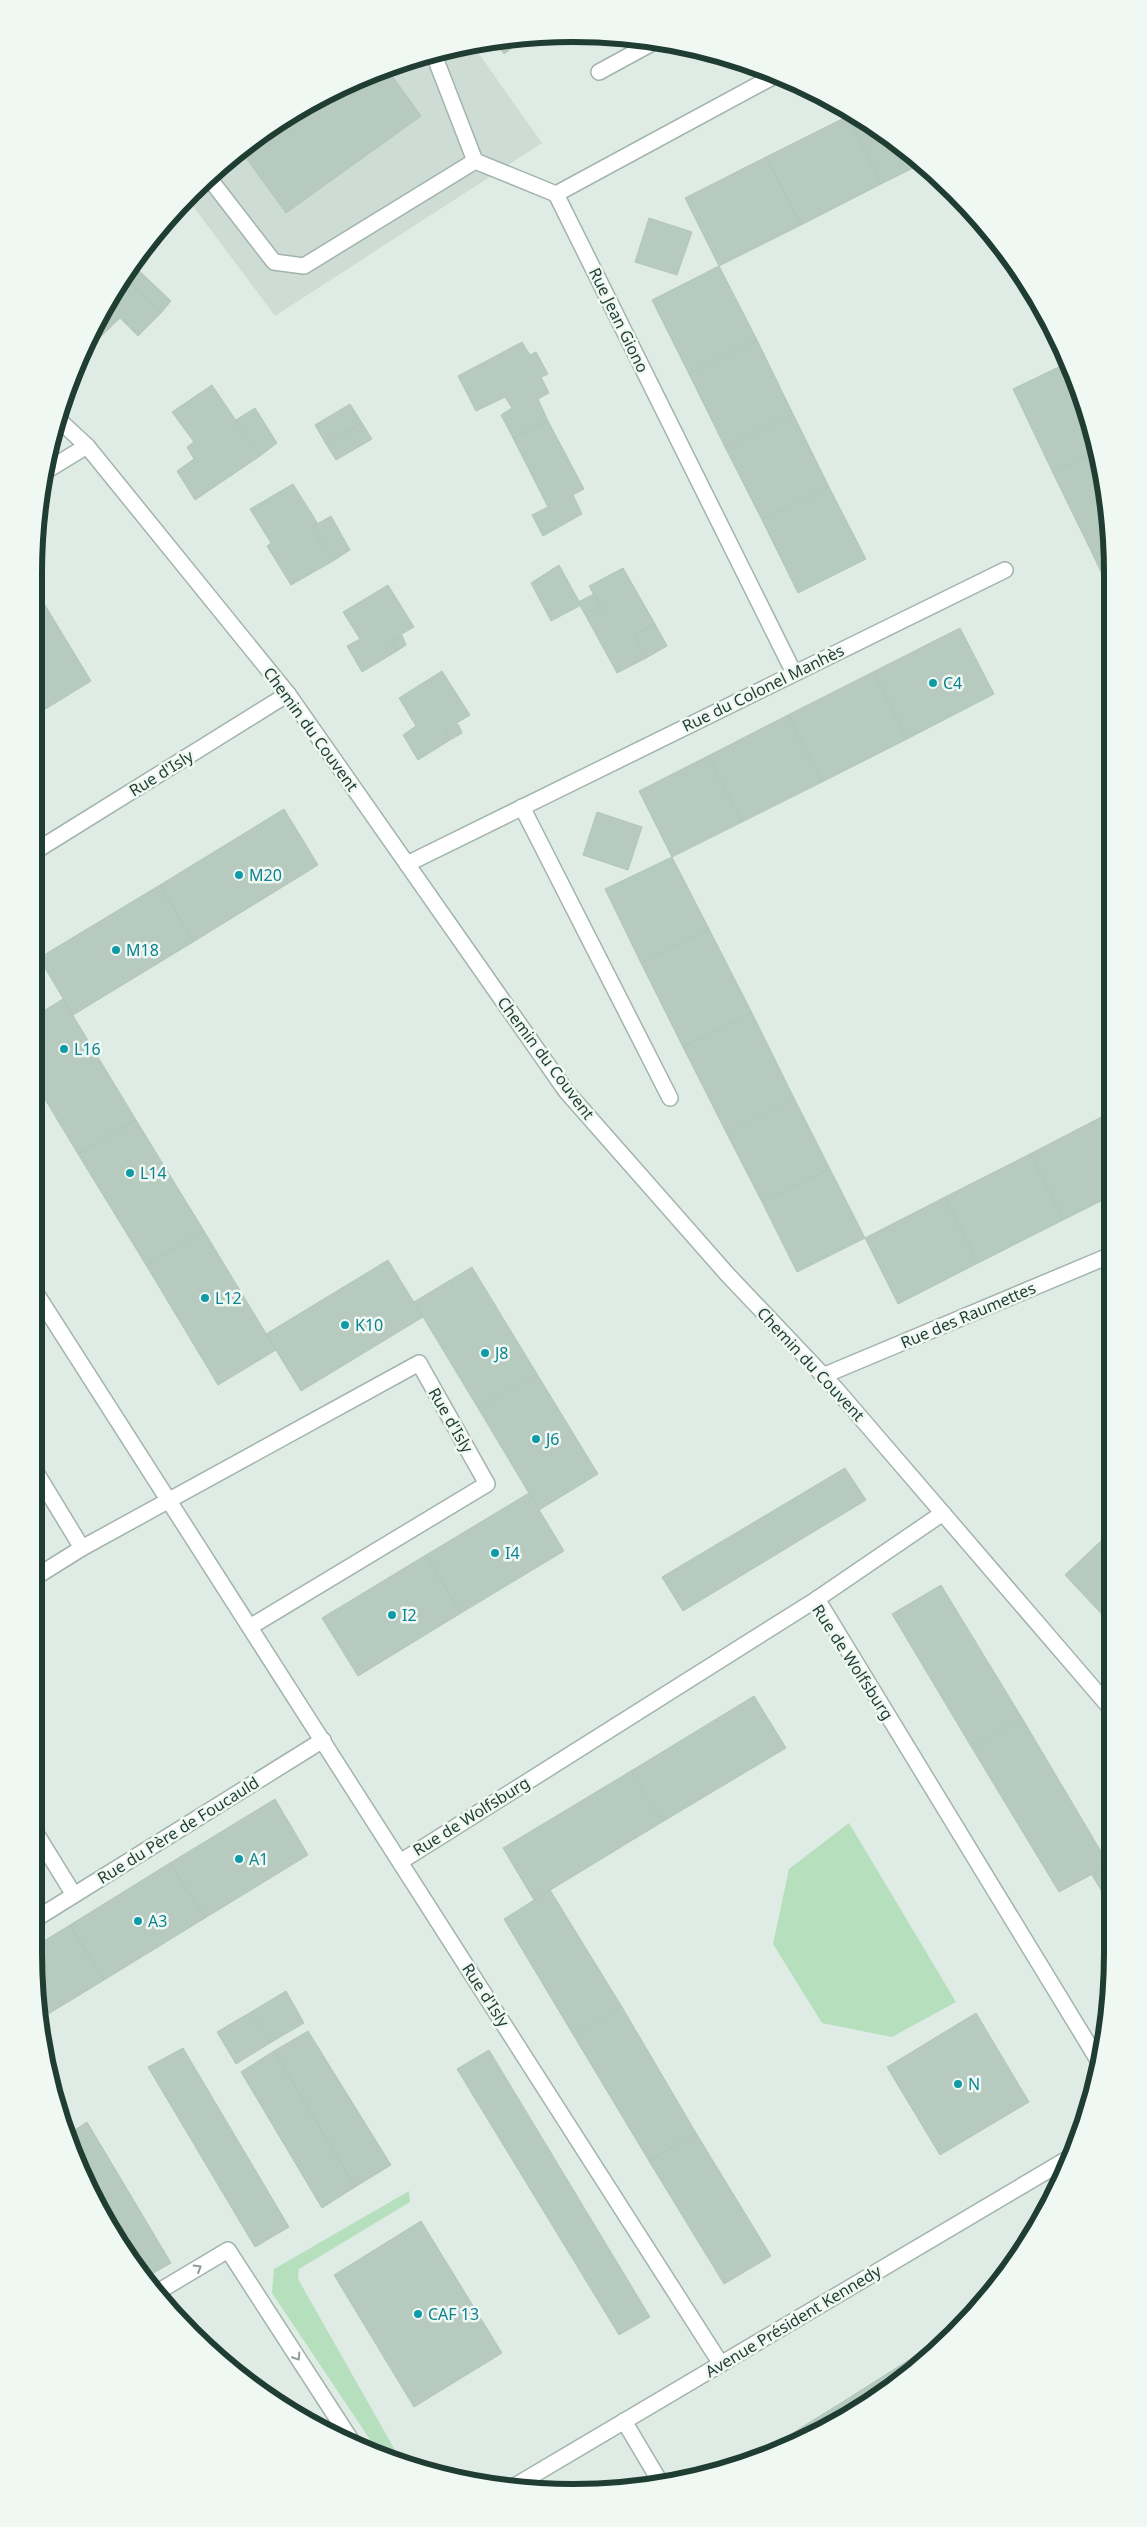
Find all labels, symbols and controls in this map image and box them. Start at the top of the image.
street label: Rue Jean Giono [584,264,654,376]
street label: Rue du Colonel Manhès [678,639,848,737]
street label: Chemin du Couvent [258,662,364,796]
place label: C4 [943,672,962,694]
marker: C4 [927,677,939,689]
street label: Rue d'Isly [125,744,198,801]
place label: M20 [249,864,282,886]
marker: M20 [233,869,245,881]
place label: M18 [126,939,159,961]
marker: M18 [110,944,122,956]
street label: Chemin du Couvent [493,992,600,1124]
place label: L16 [74,1038,101,1060]
marker: L16 [58,1043,70,1055]
place label: L14 [140,1162,167,1184]
marker: L14 [124,1167,136,1179]
street label: Rue des Raumettes [897,1277,1039,1353]
place label: L12 [215,1287,242,1309]
marker: L12 [199,1292,211,1304]
street label: Chemin du Couvent [752,1302,870,1426]
place label: K10 [355,1314,383,1336]
marker: K10 [339,1319,351,1331]
place label: J8 [493,1342,509,1364]
marker: J8 [479,1347,491,1359]
street label: Rue d'Isly [424,1383,479,1457]
place label: J6 [544,1428,560,1450]
marker: J6 [530,1433,542,1445]
place label: I4 [505,1542,520,1564]
marker: I4 [489,1547,501,1559]
street label: Rue de Wolfsburg [807,1600,899,1724]
place label: I2 [402,1604,417,1626]
marker: I2 [386,1609,398,1621]
street label: Rue du Père de Foucauld [93,1771,263,1889]
street label: Rue de Wolfsburg [409,1771,533,1861]
place label: A1 [249,1848,268,1870]
marker: A1 [233,1853,245,1865]
place label: A3 [148,1910,167,1932]
marker: A3 [132,1915,144,1927]
street label: Rue d'Isly [457,1959,515,2032]
place label: N [968,2073,980,2095]
marker: N [952,2078,964,2090]
street label: Avenue Président Kennedy [701,2259,886,2382]
one-way arrow [192,2265,201,2274]
place label: CAF 13 [428,2303,479,2325]
marker: CAF 13 [412,2308,424,2320]
one-way arrow [291,2351,300,2360]

